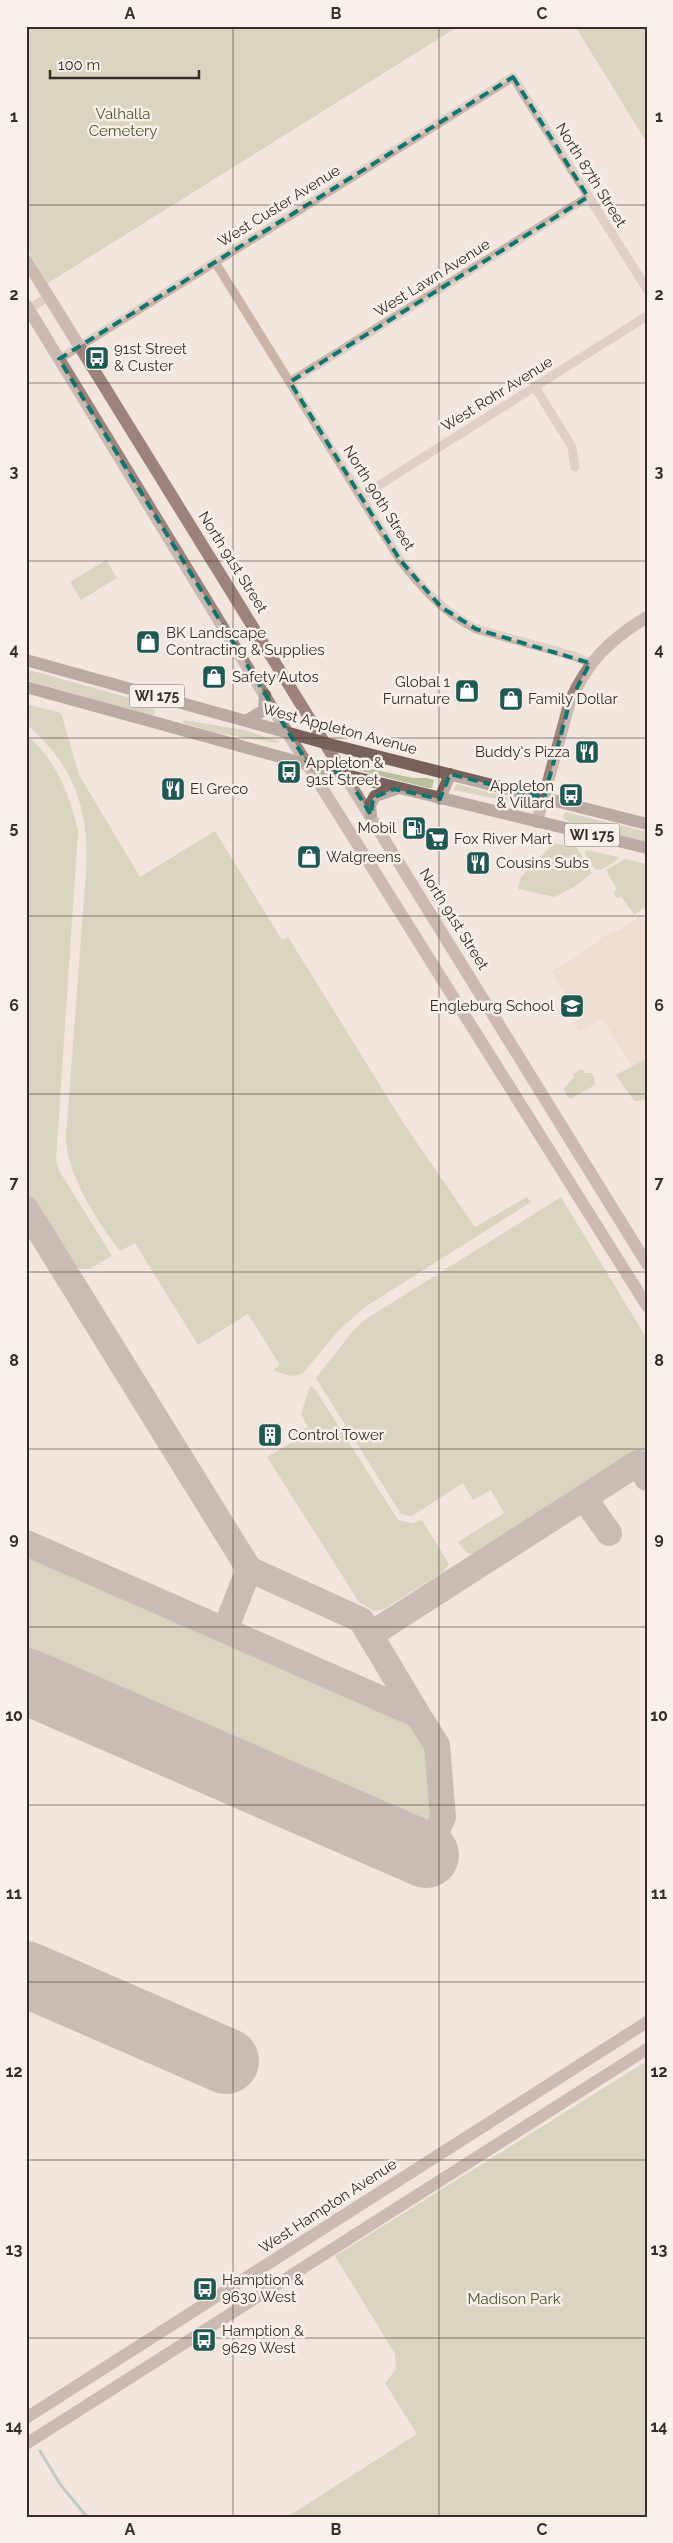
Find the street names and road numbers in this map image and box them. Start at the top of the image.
street label: North 87th Street [552,120,630,230]
street label: West Custer Avenue [215,161,344,251]
street label: West Lawn Avenue [371,235,493,321]
street label: West Rohr Avenue [438,352,556,435]
street label: North 90th Street [339,442,419,554]
street label: North 91st Street [195,508,271,616]
road number: WI 175 [130,684,184,708]
street label: West Appleton Avenue [261,700,419,758]
road number: WI 175 [564,824,620,846]
street label: North 91st Street [416,865,492,973]
street label: West Hampton Avenue [256,2155,400,2257]

